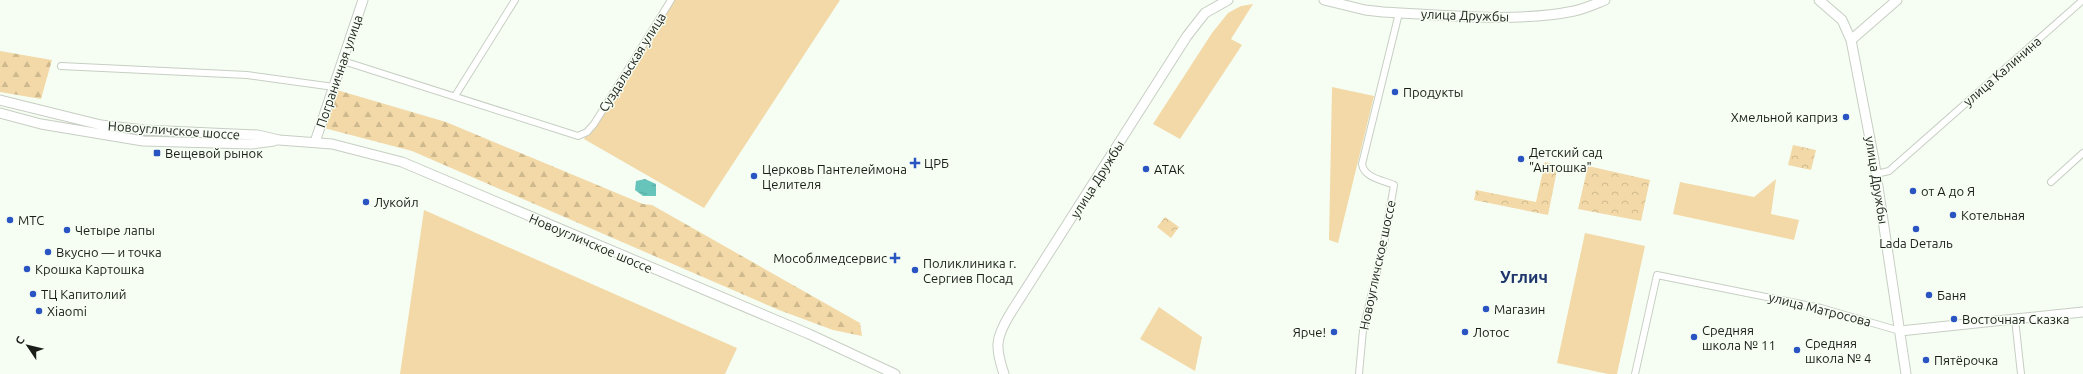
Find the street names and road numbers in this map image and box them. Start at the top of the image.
street label: улица Дружбы [1421,6,1509,24]
street label: Суздальская улица [596,10,668,114]
street label: Пограничная улица [313,13,365,129]
street label: улица Калинина [1960,34,2044,108]
street label: Новоугличское шоссе [107,118,241,142]
street label: улица Дружбы [1863,135,1891,225]
street label: улица Дружбы [1068,138,1126,220]
street label: Новоугличское шоссе [1356,199,1398,331]
street label: Новоугличское шоссе [527,211,655,275]
street label: улица Матросова [1767,290,1873,328]

